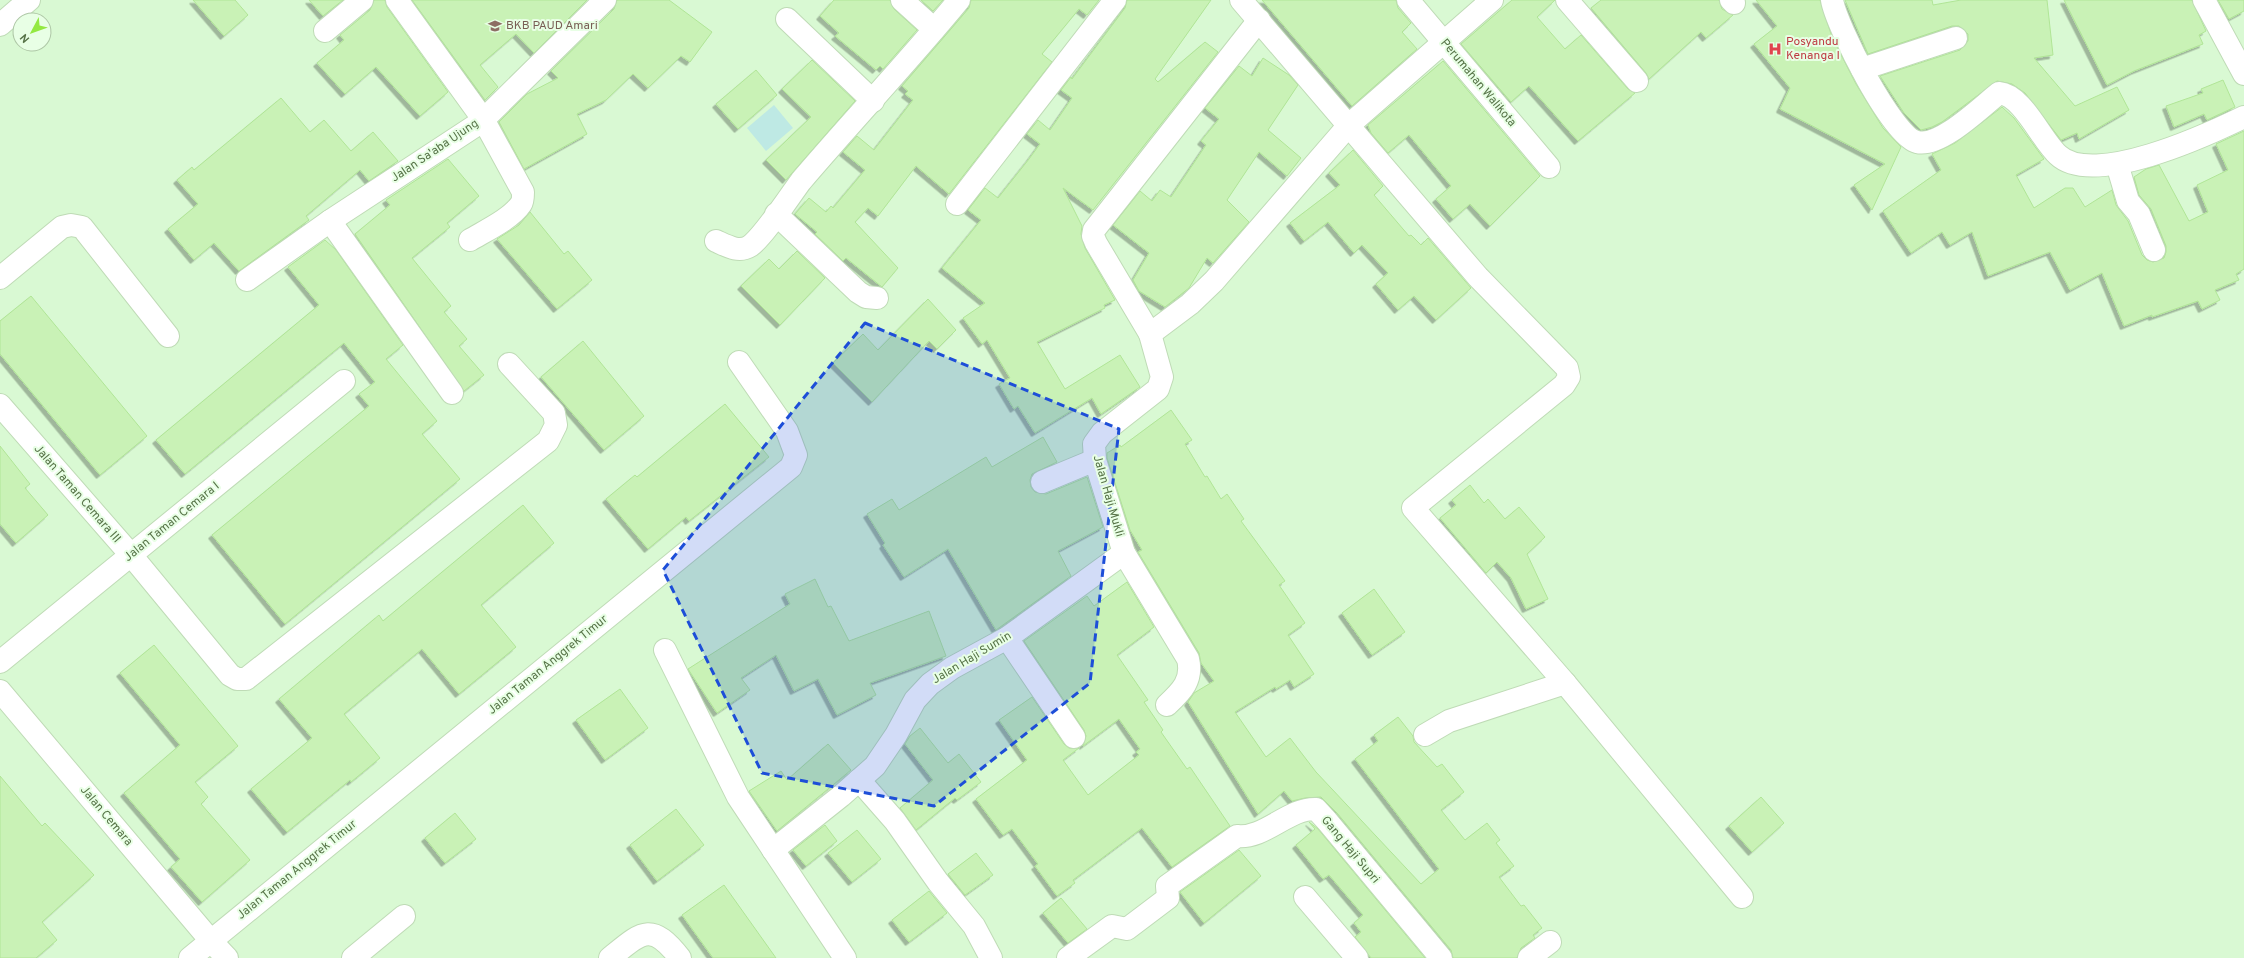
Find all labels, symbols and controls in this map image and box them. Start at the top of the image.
north arrow [12,12,52,52]
school or university icon: BKB PAUD Amari [487,18,503,34]
place label: BKB PAUD Amari [506,18,598,34]
text: N [17,30,33,45]
place label: Posyandu Kenanga I [1786,34,1840,64]
street label: Perumahan Walikota [1436,36,1520,130]
hospital icon: Posyandu Kenanga I [1767,41,1783,57]
street label: Jalan Sa'aba Ujung [388,116,482,186]
street label: Jalan Taman Cemara III [30,441,124,547]
street label: Jalan Haji Mukli [1089,453,1127,539]
street label: Jalan Taman Cemara I [121,478,223,566]
street label: Jalan Taman Anggrek Timur [485,611,612,718]
street label: Jalan Haji Sumin [929,628,1015,688]
street label: Jalan Cemara [76,783,136,849]
street label: Gang Haji Supri [1317,813,1383,887]
street label: Jalan Taman Anggrek Timur [234,816,361,923]

